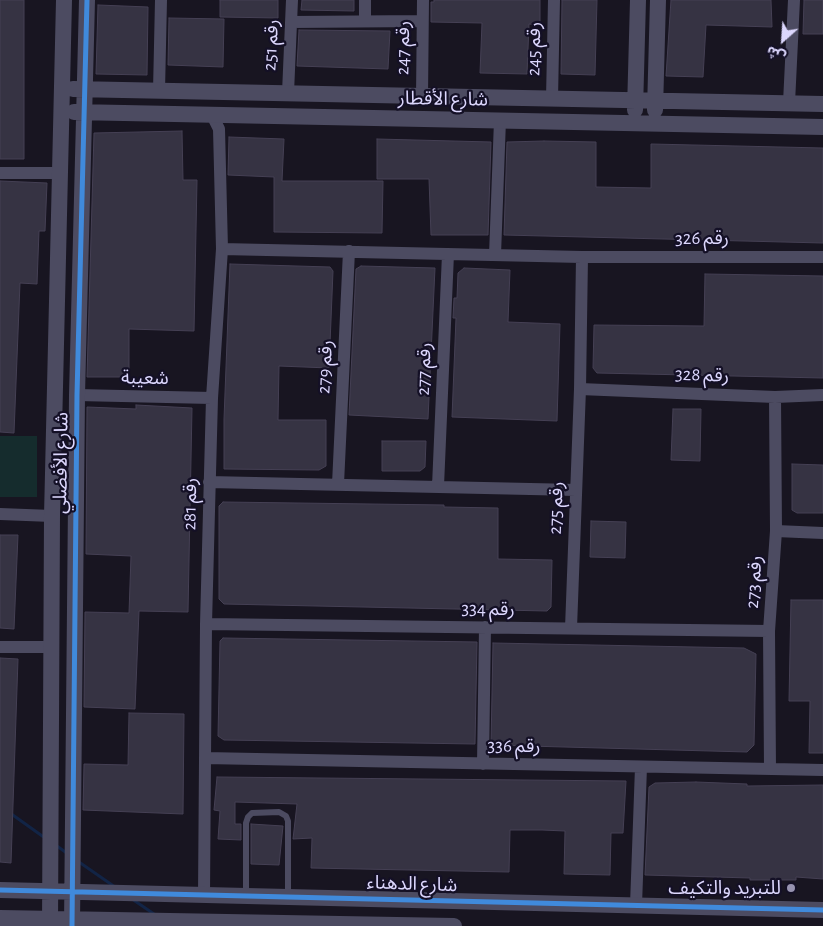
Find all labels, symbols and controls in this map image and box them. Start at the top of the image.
north arrow [758,15,808,65]
street label: رقم 251 [258,19,284,71]
street label: رقم 247 [391,21,415,75]
street label: رقم 245 [522,22,546,76]
text: ش [765,43,788,64]
street label: شارع الأقطار [398,87,488,111]
street label: رقم 326 [675,227,729,249]
street label: رقم 279 [312,339,338,395]
street label: رقم 277 [412,342,436,396]
street label: رقم 328 [675,363,729,387]
street label: شعيبة [121,366,169,390]
street label: شارع الأفضلي [49,412,73,514]
street label: رقم 281 [178,477,202,531]
street label: رقم 275 [544,481,568,535]
street label: رقم 273 [741,555,767,609]
street label: رقم 334 [461,597,515,621]
street label: رقم 336 [487,734,541,758]
street label: شارع الدهناء [366,871,458,897]
place label: للتبرید والتکیف [668,877,781,899]
marker: للتبرید والتکیف [785,882,797,894]

